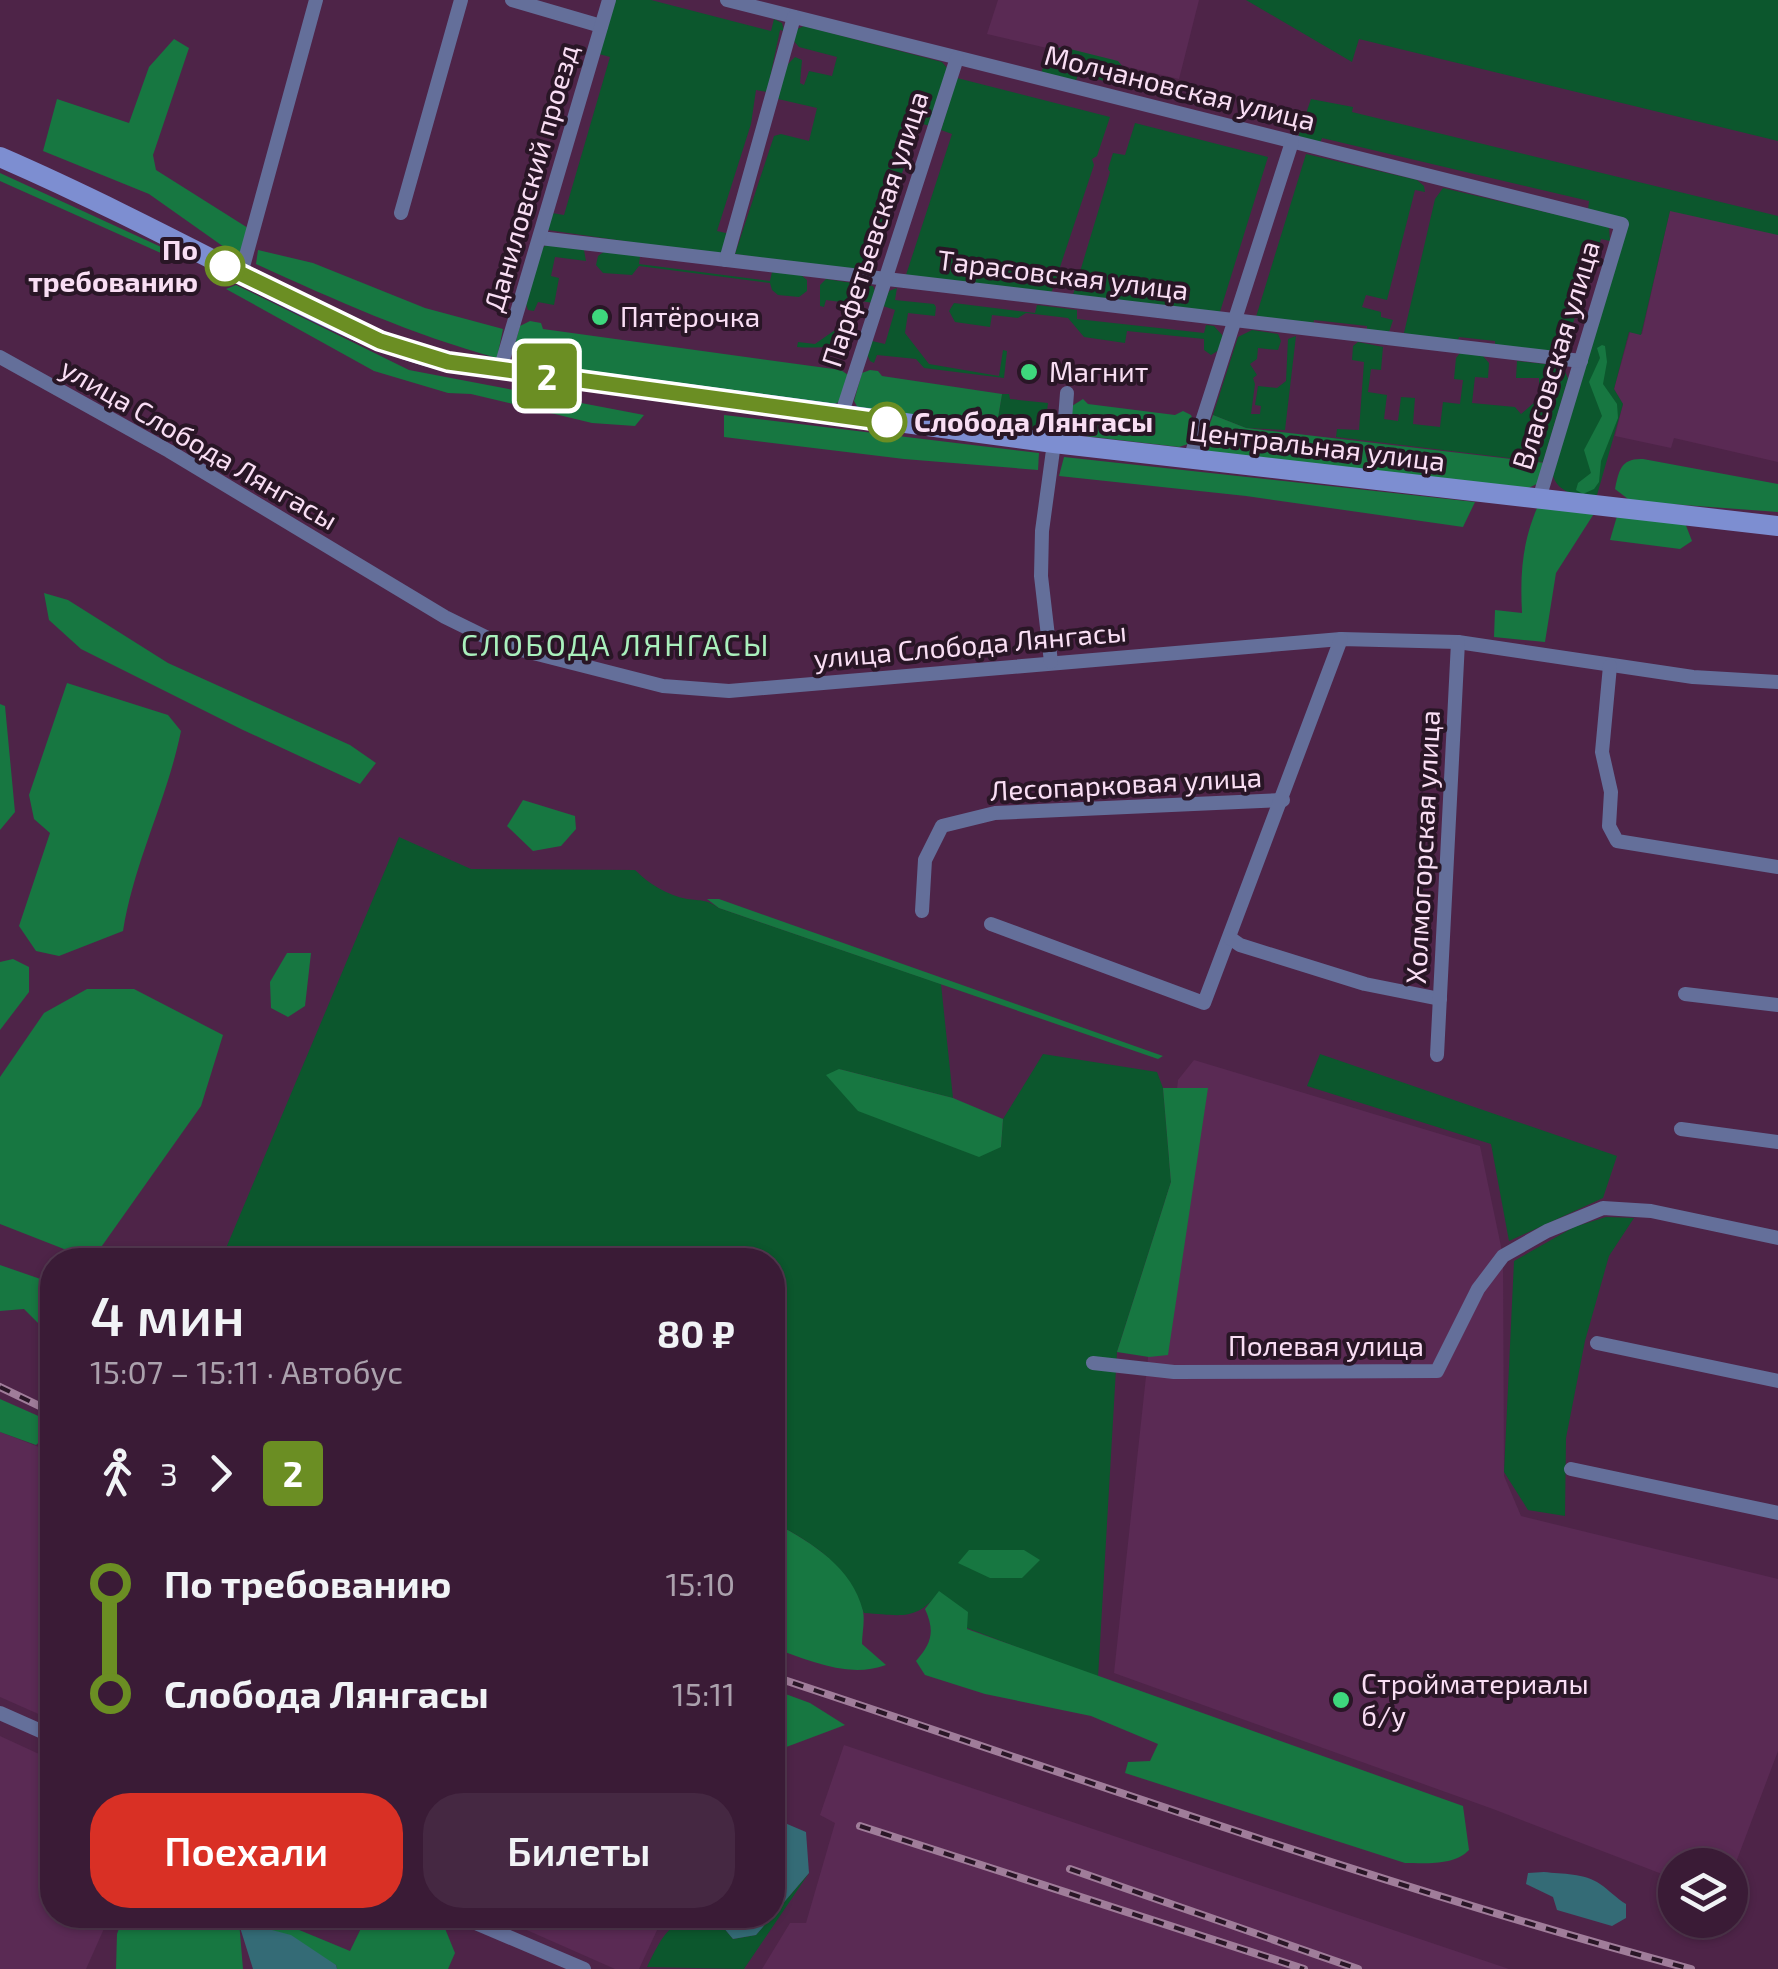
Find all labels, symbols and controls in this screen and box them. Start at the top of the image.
street label: Молчановская улица [1041,37,1319,137]
street label: Даниловский проезд [476,40,584,315]
street label: Парфетьевская улица [813,87,935,371]
place label: По требованию [28,232,198,298]
street label: Власовская улица [1504,236,1606,473]
street label: Тарасовская улица [936,242,1190,306]
marker: По требованию [206,247,244,285]
place label: Пятёрочка [620,299,760,333]
marker: Пятёрочка [589,306,611,328]
line badge: 2 [514,344,580,408]
street label: улица Слобода Лянгасы [55,350,344,536]
place label: Магнит [1049,354,1148,388]
text: 2 [537,355,557,397]
marker: Магнит [1018,361,1040,383]
marker: Слобода Лянгасы [868,403,906,441]
place label: Слобода Лянгасы [914,404,1153,438]
street label: Центральная улица [1187,412,1447,478]
street label: улица Слобода Лянгасы [812,613,1128,675]
district label: СЛОБОДА ЛЯНГАСЫ [461,626,771,662]
street label: Холмогорская улица [1398,709,1446,985]
street label: Лесопарковая улица [989,759,1263,807]
text: 4 мин [90,1281,245,1347]
text: 80 ₽ [657,1310,735,1356]
street label: Полевая улица [1228,1328,1424,1362]
text: 15:07 – 15:11 · Автобус [90,1352,403,1390]
icon: walk [90,1446,145,1501]
icon: forward [193,1446,248,1501]
text: 2 [283,1452,303,1494]
text: 3 [160,1454,178,1492]
text: По требованию [164,1560,451,1606]
text: 15:10 [666,1564,735,1602]
place label: Стройматериалы б/у [1361,1666,1589,1732]
text: Слобода Лянгасы [164,1670,489,1716]
text: 15:11 [672,1674,735,1712]
marker: Стройматериалы б/у [1330,1689,1352,1711]
button: Поехали [90,1793,403,1908]
button: Билеты [423,1793,735,1908]
map controls [1658,1848,1748,1938]
button: layers [1658,1848,1748,1938]

